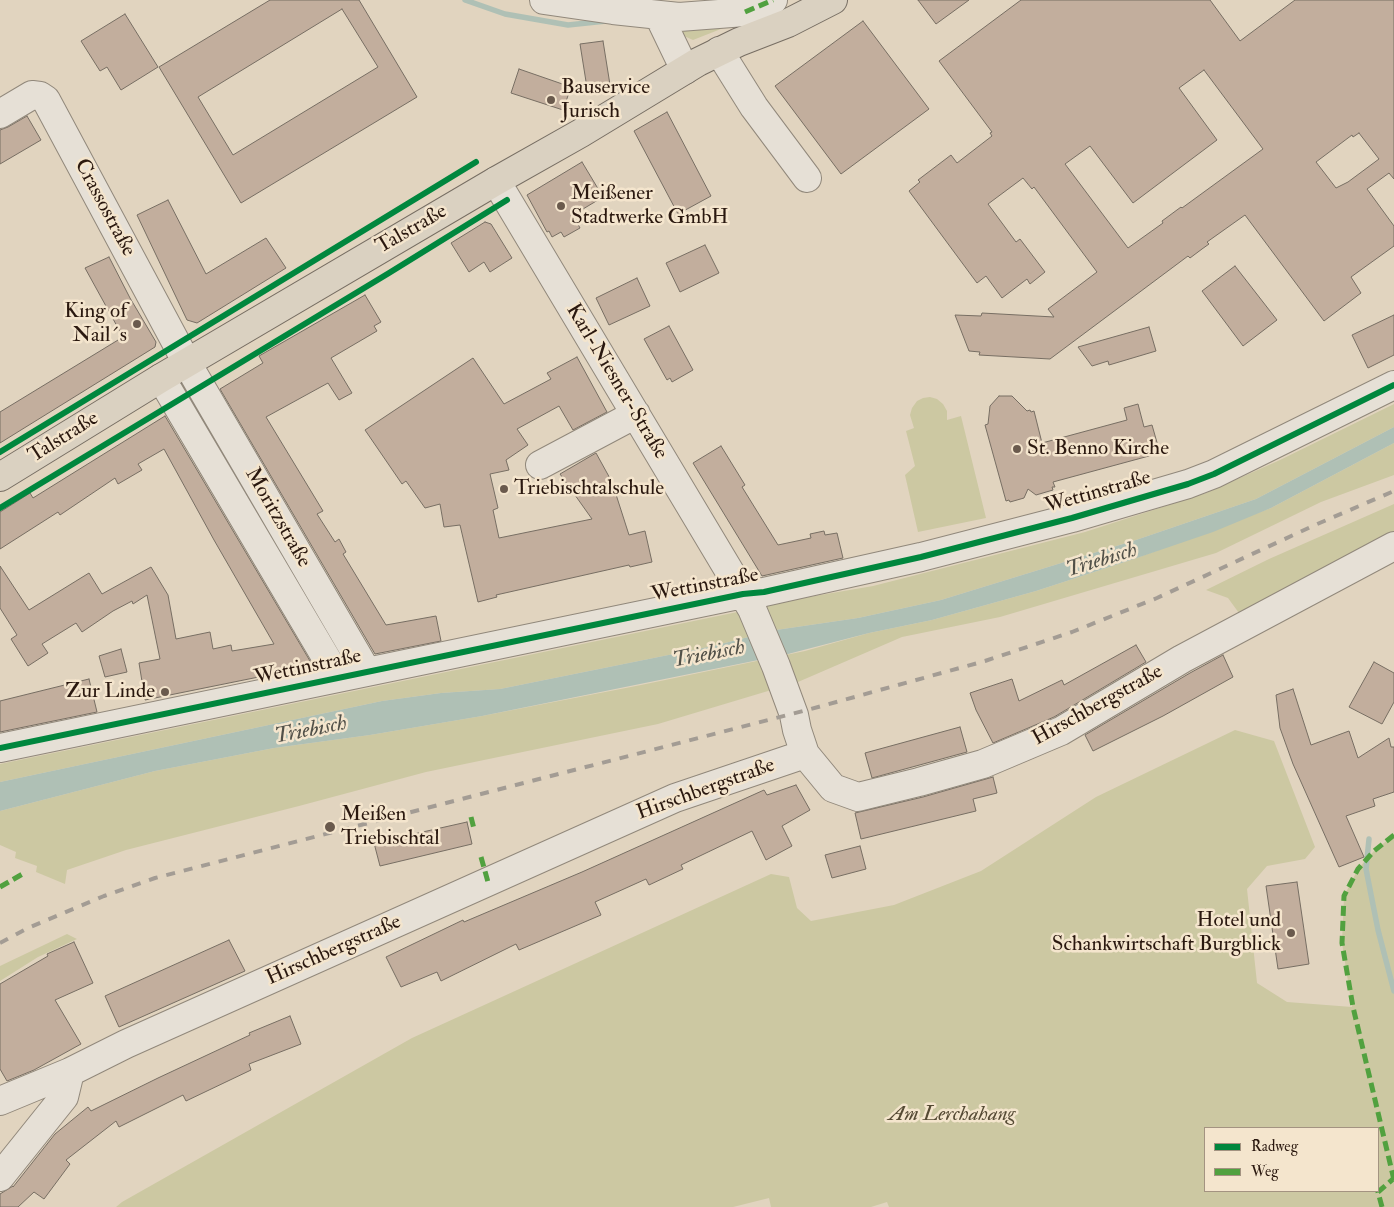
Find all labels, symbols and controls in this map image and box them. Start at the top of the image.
place label: Bauservice Jurisch [561,75,650,125]
marker: Bauservice Jurisch [545,94,557,106]
street label: Crassostraße [68,155,140,261]
place label: Meißener Stadtwerke GmbH [571,181,728,231]
street label: Talstraße [372,200,452,260]
marker: Meißener Stadtwerke GmbH [555,200,567,212]
place label: King of Nail´s [64,299,127,349]
street label: Karl-Niesner-Straße [560,300,672,464]
marker: King of Nail´s [131,318,143,330]
street label: Talstraße [24,407,104,469]
place label: St. Benno Kirche [1027,436,1169,462]
marker: St. Benno Kirche [1011,443,1023,455]
street label: Moritzstraße [238,464,316,572]
street label: Wettinstraße [1042,466,1154,520]
place label: Triebischtalschule [514,476,664,502]
marker: Triebischtalschule [498,483,510,495]
water label: Triebisch [1063,538,1141,584]
street label: Wettinstraße [649,563,761,609]
water label: Triebisch [671,635,747,675]
street label: Wettinstraße [252,644,364,692]
street label: Hirschbergstraße [1029,660,1167,752]
place label: Zur Linde [65,679,155,705]
marker: Zur Linde [159,686,171,698]
water label: Triebisch [273,711,349,751]
street label: Hirschbergstraße [634,753,778,827]
place label: Meißen Triebischtal [341,802,440,852]
marker: Meißen Triebischtal [323,820,337,834]
place label: Hotel und Schankwirtschaft Burgblick [1052,908,1281,958]
street label: Hirschbergstraße [263,910,405,992]
marker: Hotel und Schankwirtschaft Burgblick [1285,927,1297,939]
park label: Am Lerchahang [889,1102,1015,1128]
legend [1204,1127,1379,1192]
text: Radweg [1251,1137,1298,1156]
text: Weg [1251,1162,1279,1181]

